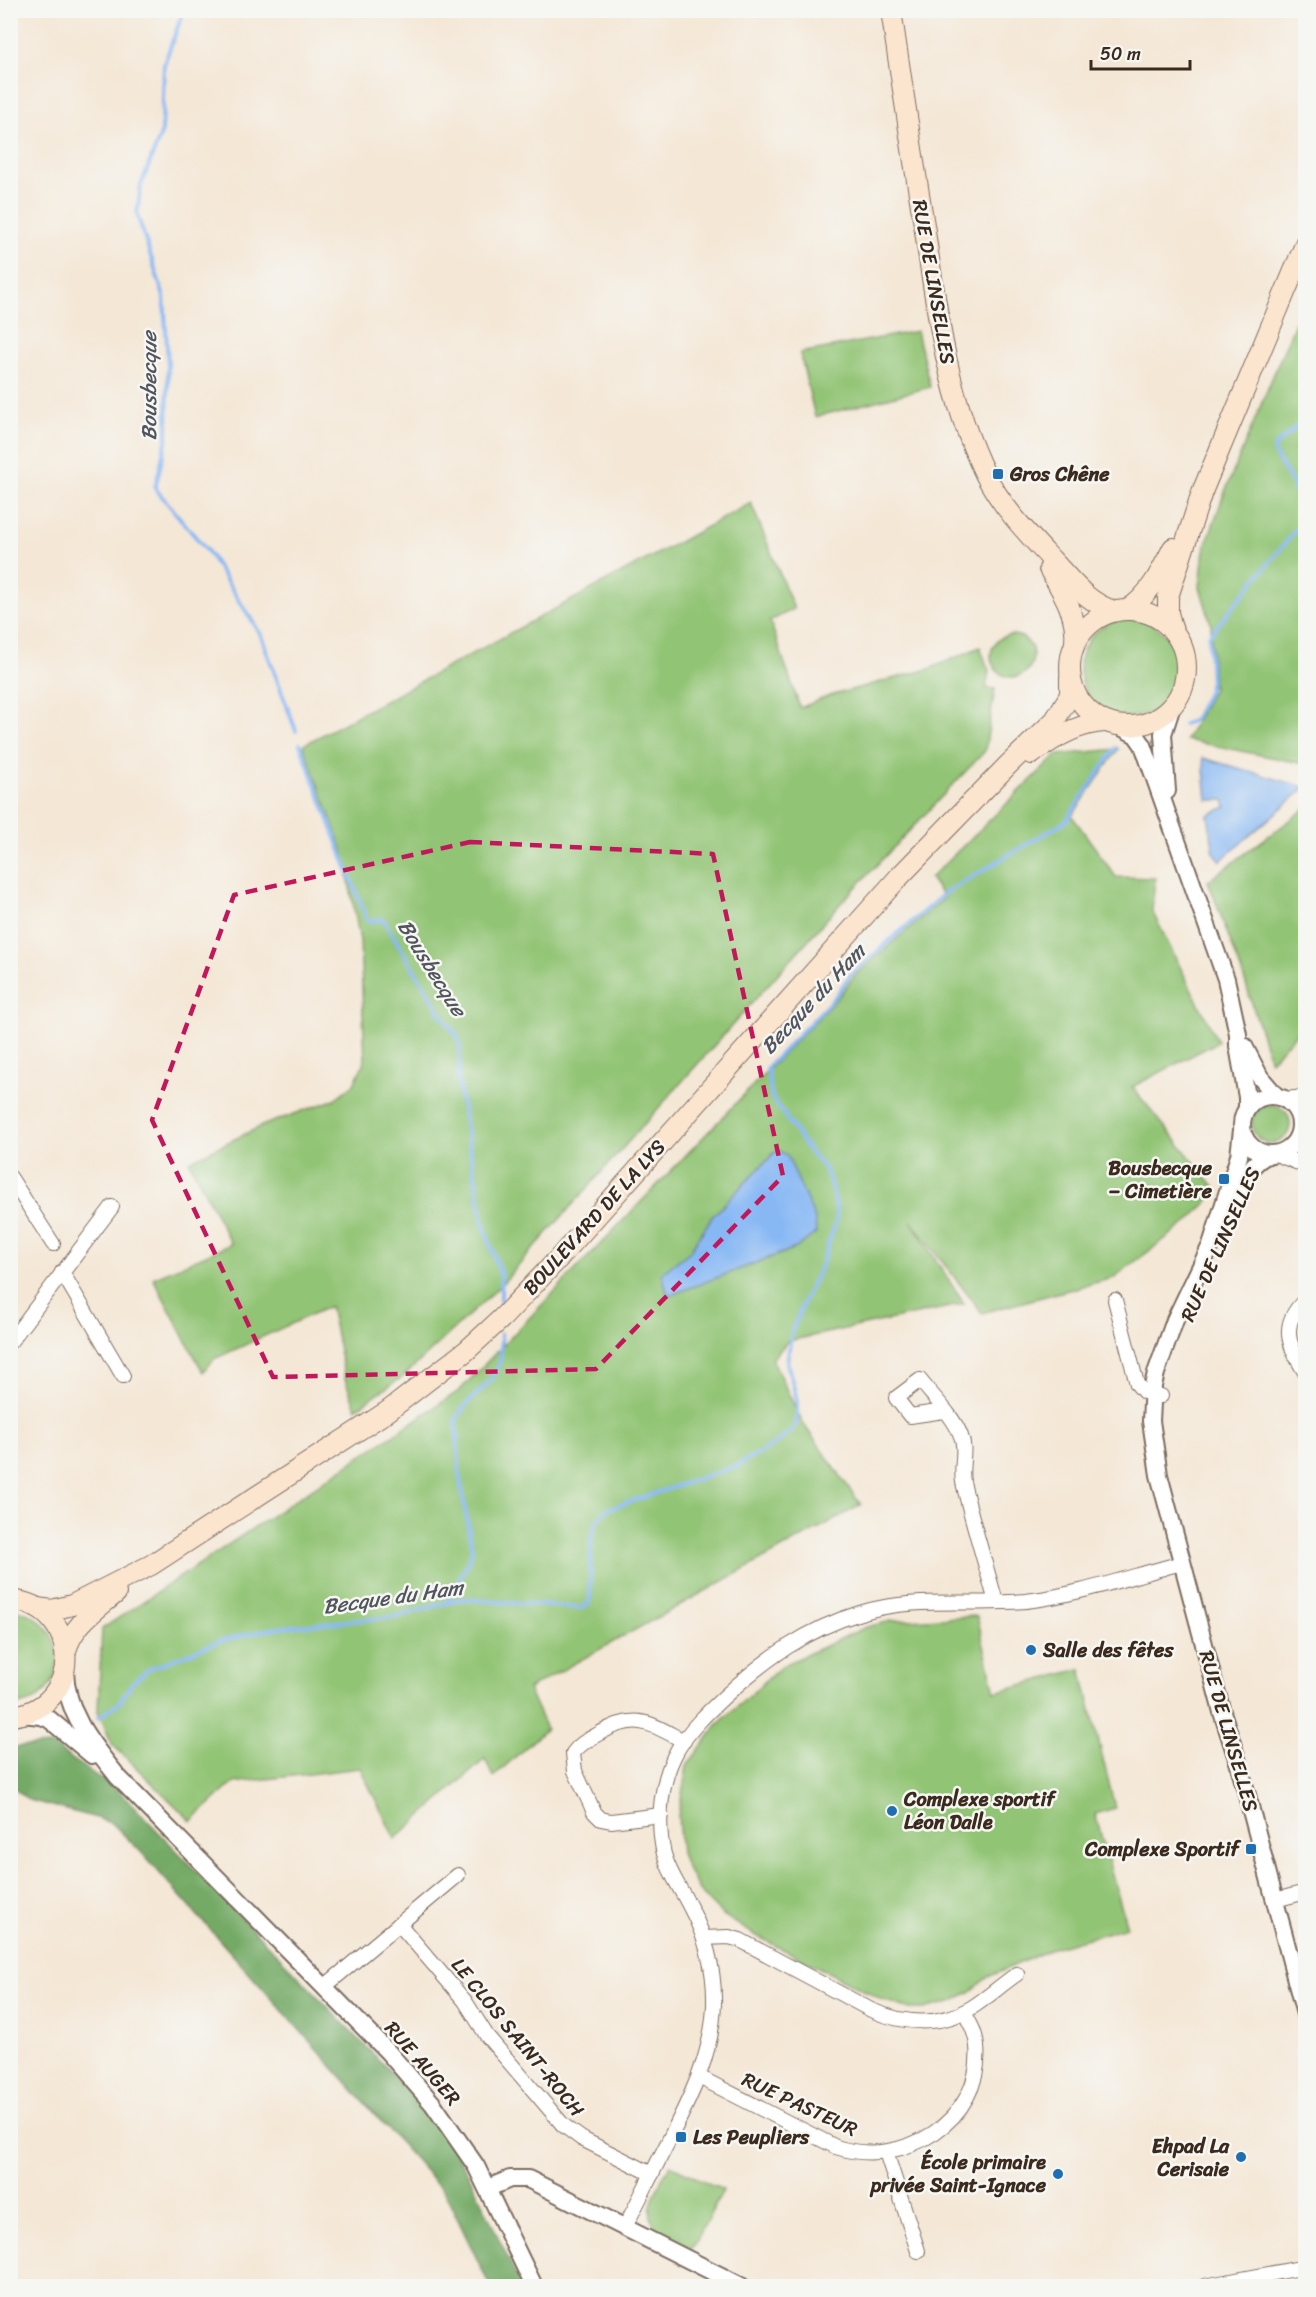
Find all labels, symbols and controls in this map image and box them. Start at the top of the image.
scale bar [1091,33,1190,71]
text: 50 m [1100,38,1141,70]
street label: RUE DE LINSELLES [902,197,965,368]
water label: Bousbecque [130,329,168,440]
place label: Gros Chêne [1009,457,1110,492]
marker: Gros Chêne [991,467,1005,481]
water label: Bousbecque [387,912,478,1026]
water label: Becque du Ham [751,933,876,1063]
street label: BOULEVARD DE LA LYS [514,1131,675,1304]
place label: Bousbecque – Cimetière [1108,1151,1213,1209]
street label: RUE DE LINSELLES [1171,1161,1271,1327]
marker: Bousbecque – Cimetière [1217,1172,1231,1186]
water label: Becque du Ham [321,1568,467,1626]
place label: Salle des fêtes [1042,1633,1174,1668]
marker: Salle des fêtes [1024,1643,1038,1657]
street label: RUE DE LINSELLES [1189,1646,1268,1817]
place label: Complexe sportif Léon Dalle [903,1782,1057,1840]
marker: Complexe sportif Léon Dalle [885,1804,899,1818]
place label: Complexe Sportif [1084,1832,1242,1867]
marker: Complexe Sportif [1244,1842,1258,1856]
street label: LE CLOS SAINT-ROCH [442,1950,593,2125]
street label: RUE AUGER [375,2013,470,2114]
street label: RUE PASTEUR [736,2062,864,2147]
place label: Les Peupliers [693,2120,810,2155]
place label: Ehpad La Cerisaie [1152,2129,1230,2187]
marker: Les Peupliers [674,2130,688,2144]
place label: École primaire privée Saint-Ignace [869,2145,1047,2203]
marker: Ehpad La Cerisaie [1234,2150,1248,2164]
marker: École primaire privée Saint-Ignace [1051,2167,1065,2181]

